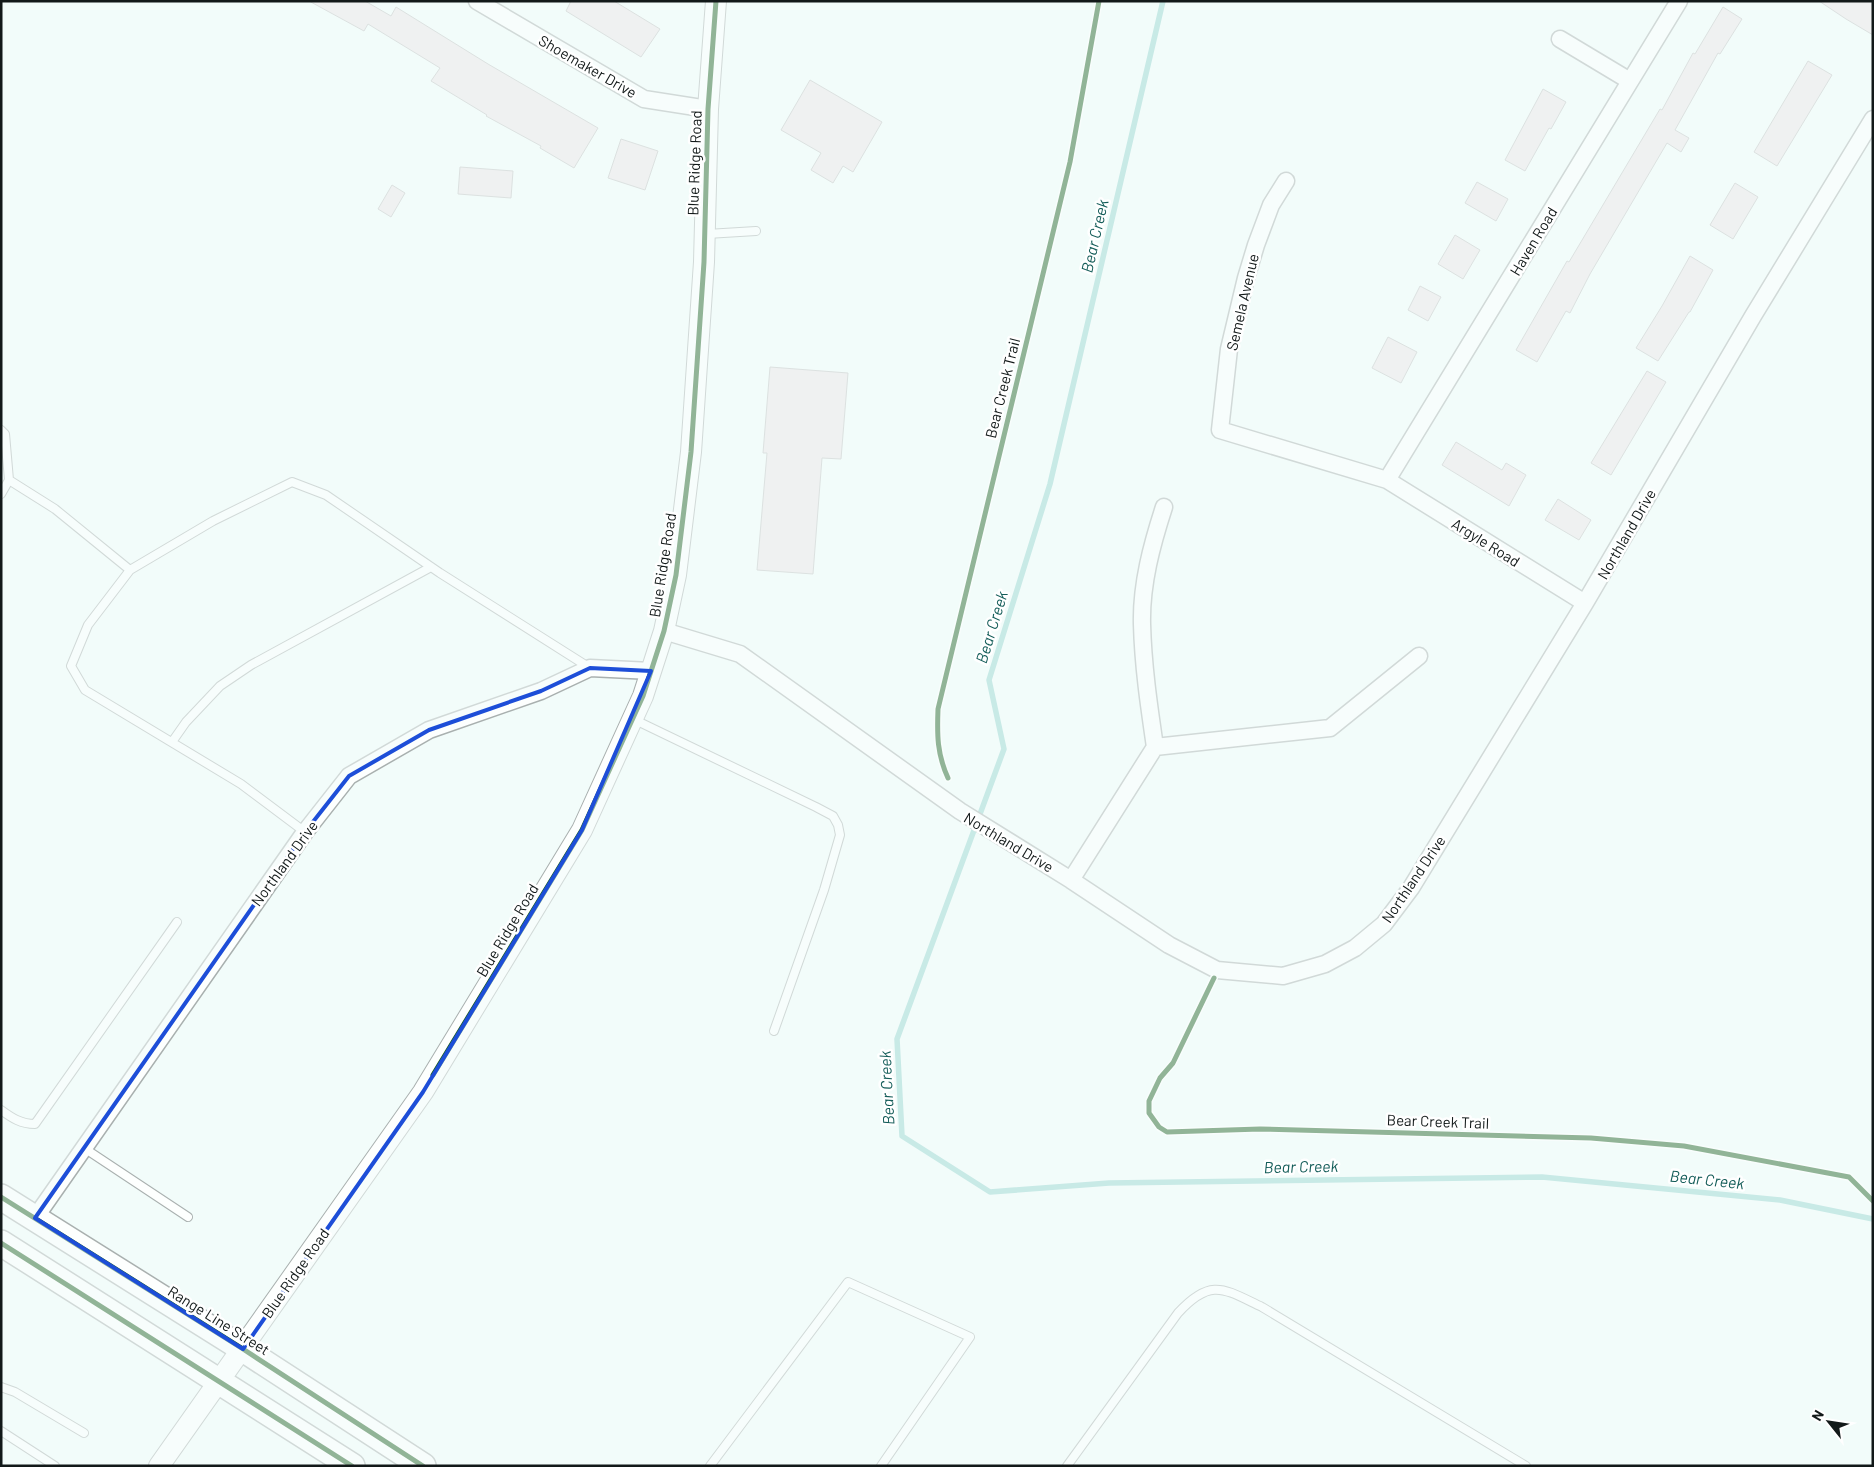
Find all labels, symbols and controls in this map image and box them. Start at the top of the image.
street label: Shoemaker Drive [536,31,640,101]
street label: Blue Ridge Road [683,110,705,216]
water label: Bear Creek [1076,197,1112,274]
street label: Haven Road [1506,204,1560,278]
street label: Semela Avenue [1222,252,1262,352]
street label: Bear Creek Trail [981,336,1023,440]
street label: Northland Drive [1593,486,1659,582]
street label: Blue Ridge Road [645,512,679,618]
street label: Argyle Road [1449,514,1523,570]
water label: Bear Creek [971,588,1011,665]
street label: Northland Drive [961,808,1057,876]
street label: Northland Drive [247,817,321,909]
street label: Northland Drive [1377,832,1449,926]
street label: Blue Ridge Road [472,880,542,980]
water label: Bear Creek [875,1050,897,1126]
street label: Bear Creek Trail [1386,1110,1490,1132]
water label: Bear Creek [1264,1156,1339,1176]
water label: Bear Creek [1669,1166,1745,1192]
street label: Blue Ridge Road [257,1225,333,1321]
street label: Range Line Street [165,1282,273,1358]
north arrow [1804,1397,1854,1447]
text: N [1808,1407,1827,1424]

